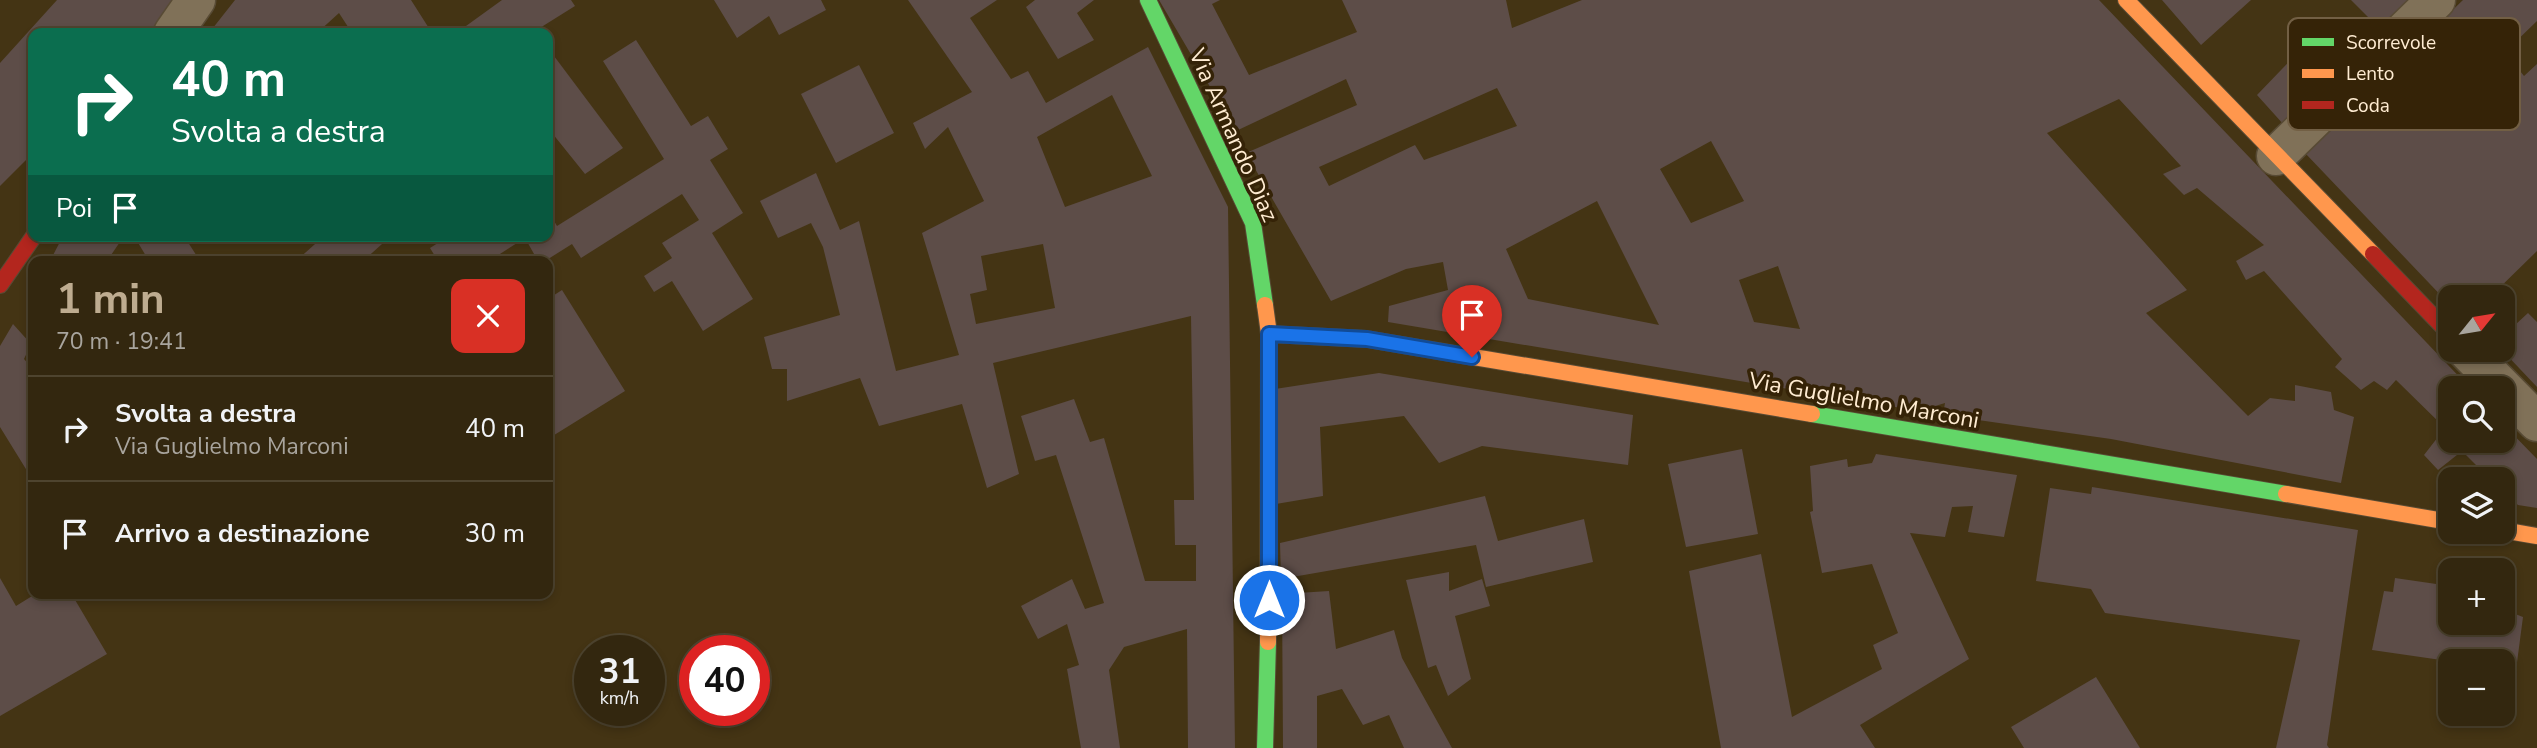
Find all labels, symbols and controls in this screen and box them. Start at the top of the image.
legend [2288,18,2520,130]
text: Scorrevole [2346,30,2436,56]
street label: Via Armando Diaz [1181,43,1286,227]
text: 40 m [171,46,286,113]
icon: right [56,56,147,147]
text: Lento [2346,61,2394,87]
text: Coda [2346,93,2390,119]
text: Svolta a destra [171,110,386,153]
icon: arrive [106,189,144,227]
text: Poi [56,191,92,226]
text: 1 min [56,271,165,328]
button: close [451,279,525,353]
pin [1442,285,1502,357]
north arrow [2438,285,2515,362]
map controls [2438,285,2515,726]
icon: arrive [1453,296,1491,334]
text: 70 m · 19:41 [56,326,187,357]
street label: Via Guglielmo Marconi [1745,365,1982,436]
button: search [2438,376,2515,453]
text: Svolta a destra [115,396,297,431]
icon: right [56,410,94,448]
text: 40 m [465,411,525,446]
text: Via Guglielmo Marconi [115,431,349,462]
button: layers [2438,467,2515,544]
icon: arrive [56,515,94,553]
text: Arrivo a destinazione [115,516,370,551]
text: 30 m [465,516,525,551]
button: + [2438,558,2515,635]
position arrow [1232,563,1306,637]
speed limit sign: 40 [679,635,770,726]
text: 31 [598,648,641,695]
button: − [2438,649,2515,726]
text: km/h [600,686,639,710]

